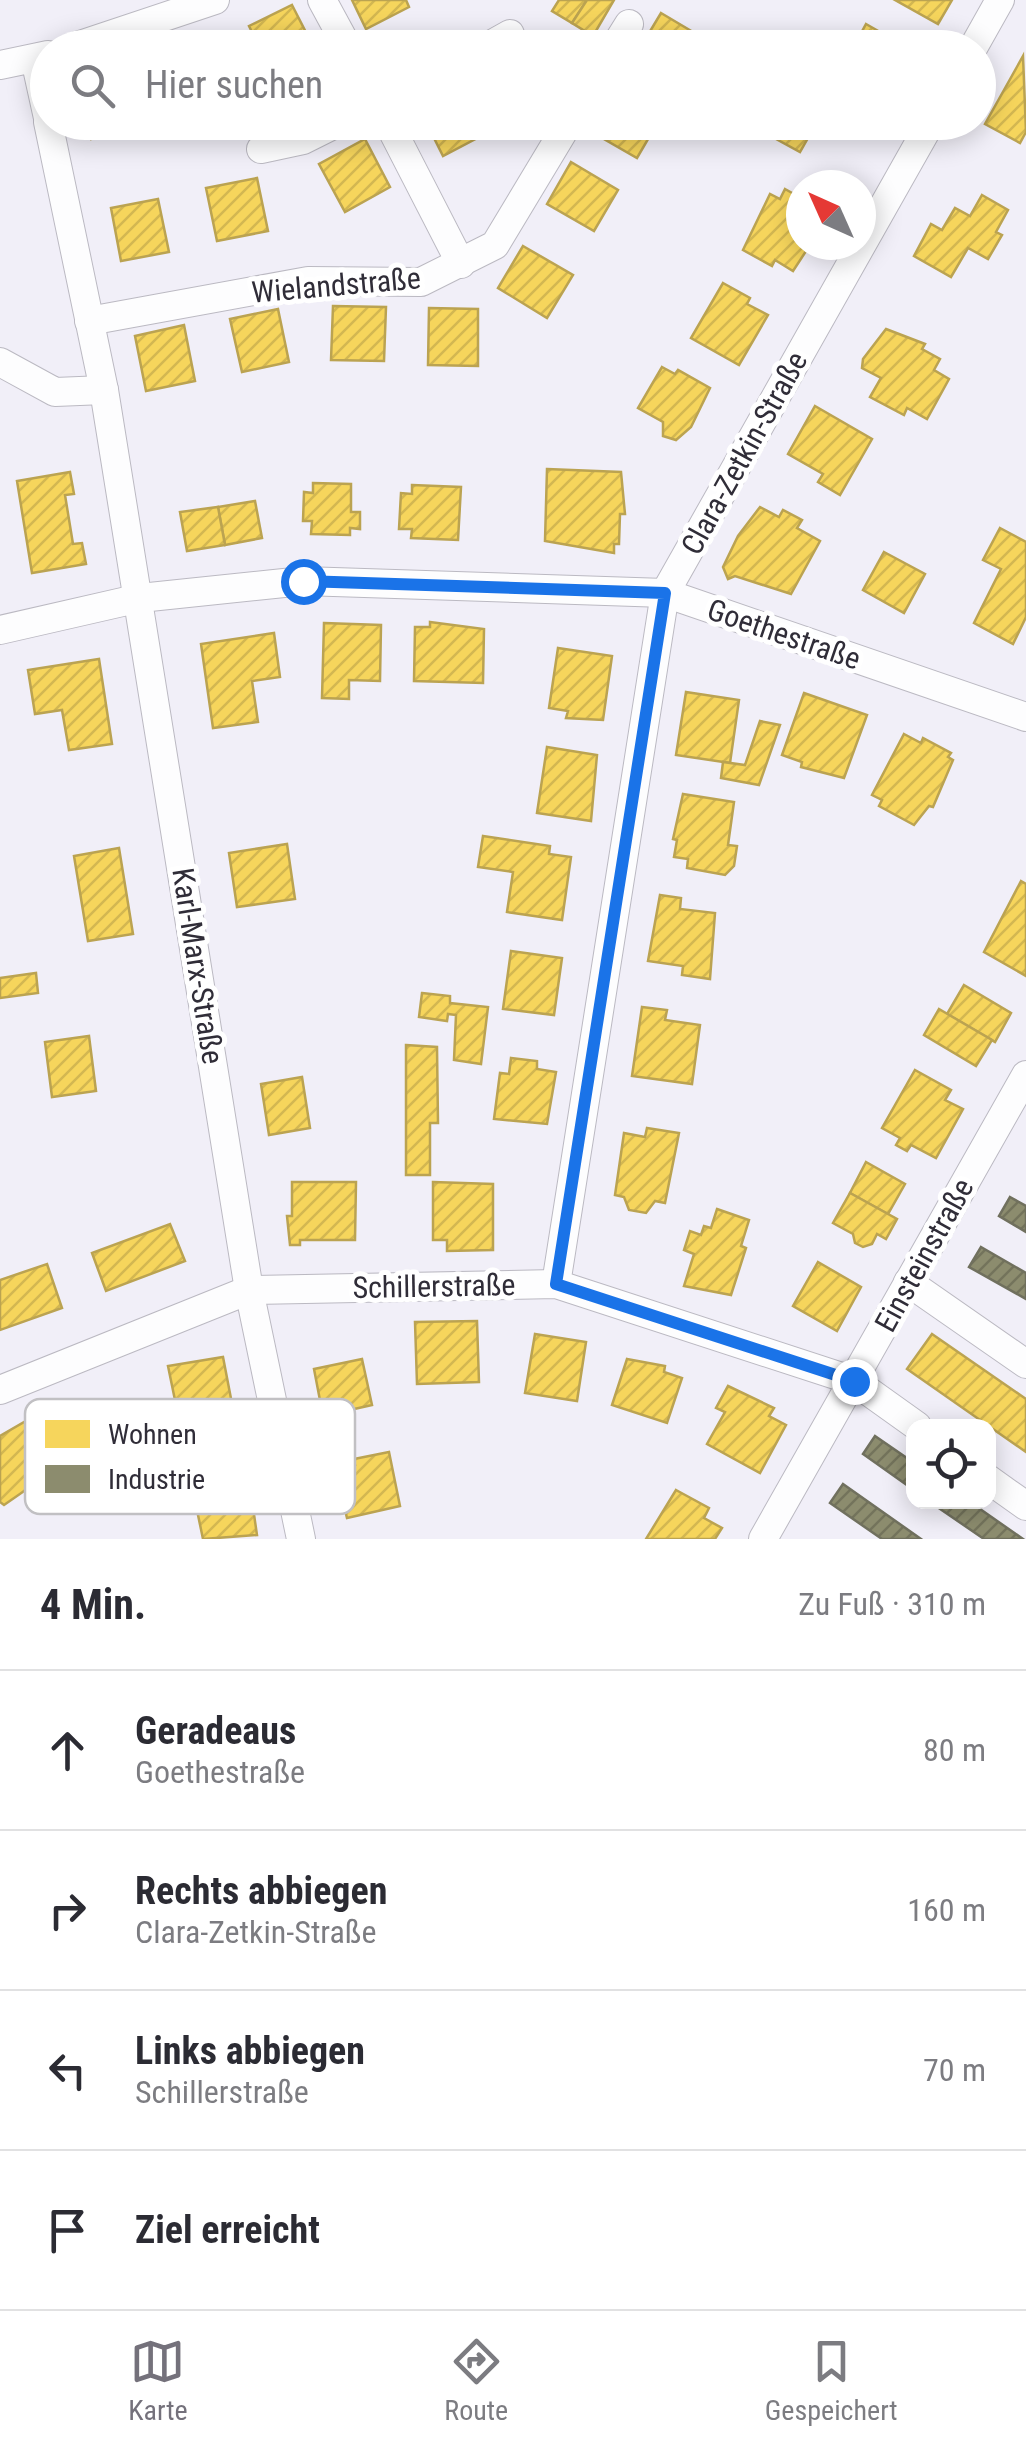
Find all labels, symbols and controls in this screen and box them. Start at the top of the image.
search box [30,30,996,140]
icon: search [65,58,120,113]
text: Hier suchen [145,63,323,107]
north arrow [786,170,876,260]
street label: Wielandstraße [250,260,422,310]
street label: Clara-Zetkin-Straße [674,346,814,560]
route start [281,559,327,605]
street label: Goethestraße [703,591,865,677]
street label: Karl-Marx-Straße [165,865,231,1067]
street label: Einsteinstraße [868,1172,980,1338]
street label: Schillerstraße [352,1267,516,1305]
route end [832,1359,878,1405]
legend [25,1399,355,1514]
text: Wohnen [108,1418,197,1451]
map controls [906,1419,996,1509]
button: locate [906,1419,996,1509]
text: Industrie [108,1463,205,1496]
text: 4 Min. [40,1580,146,1629]
text: Zu Fuß · 310 m [798,1585,986,1623]
text: Geradeaus [135,1709,296,1753]
icon: ahead [40,1723,95,1778]
text: 80 m [923,1731,986,1769]
text: Goethestraße [135,1753,305,1791]
text: Rechts abbiegen [135,1869,387,1913]
icon: right [40,1883,95,1938]
text: 160 m [907,1891,986,1929]
text: Clara-Zetkin-Straße [135,1913,377,1951]
text: Links abbiegen [135,2029,365,2073]
icon: left [40,2043,95,2098]
text: 70 m [923,2051,986,2089]
text: Schillerstraße [135,2073,309,2111]
icon: arrive [40,2203,95,2258]
text: Ziel erreicht [135,2208,320,2252]
tab: Karte [128,2334,188,2427]
tab: Route [444,2334,508,2427]
tab: Gespeichert [765,2334,898,2427]

